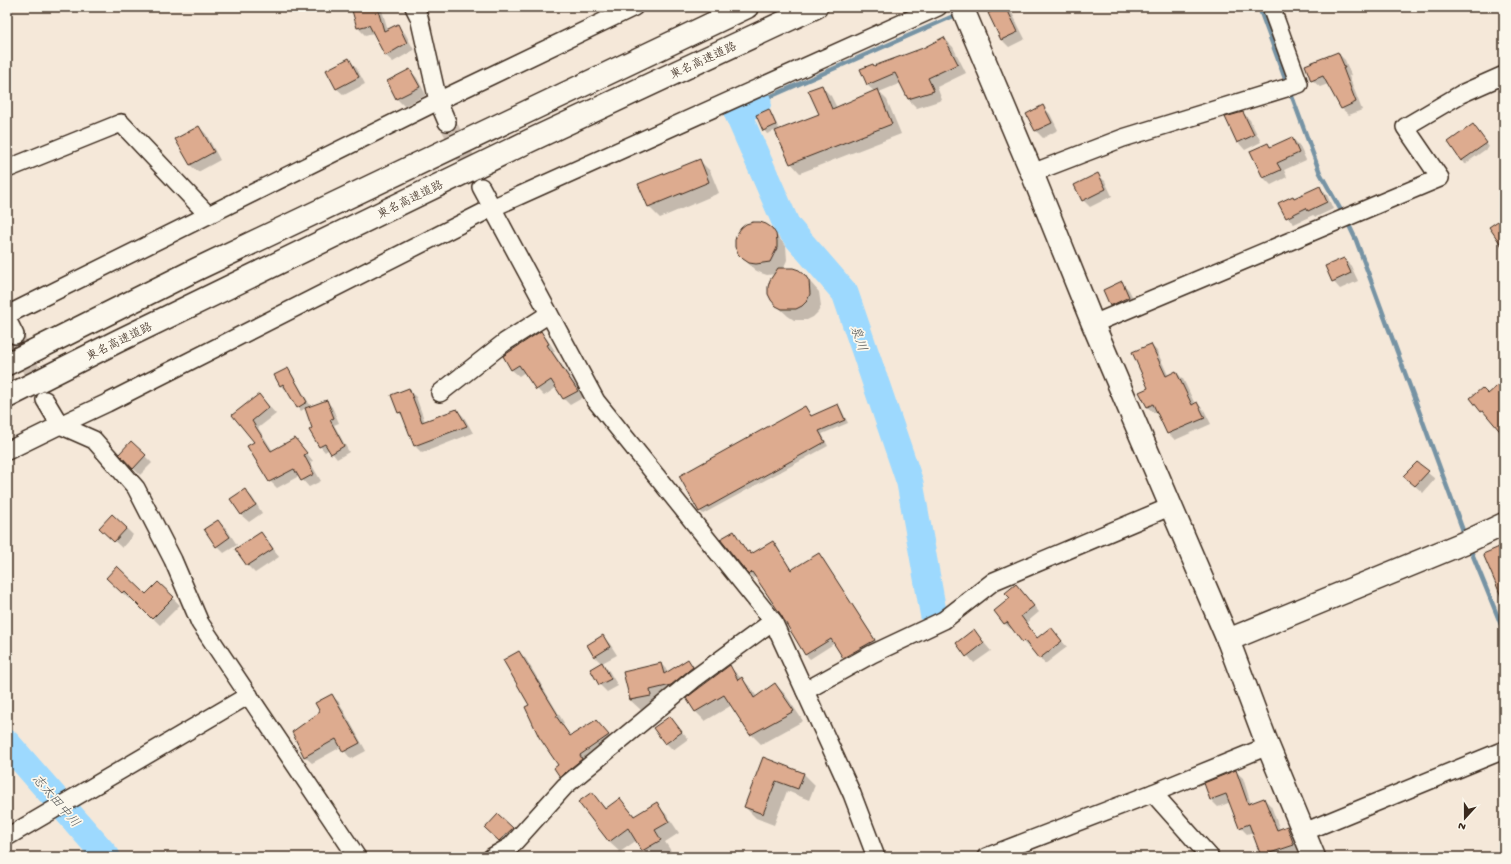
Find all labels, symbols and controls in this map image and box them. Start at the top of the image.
street label: 東名高速道路 [668,39,739,83]
street label: 東名高速道路 [375,178,446,223]
street label: 東名高速道路 [84,320,155,365]
water label: 泉川 [846,324,870,354]
water label: 志太田中川 [28,772,83,831]
north arrow [1445,798,1485,838]
text: N [1457,819,1468,832]

